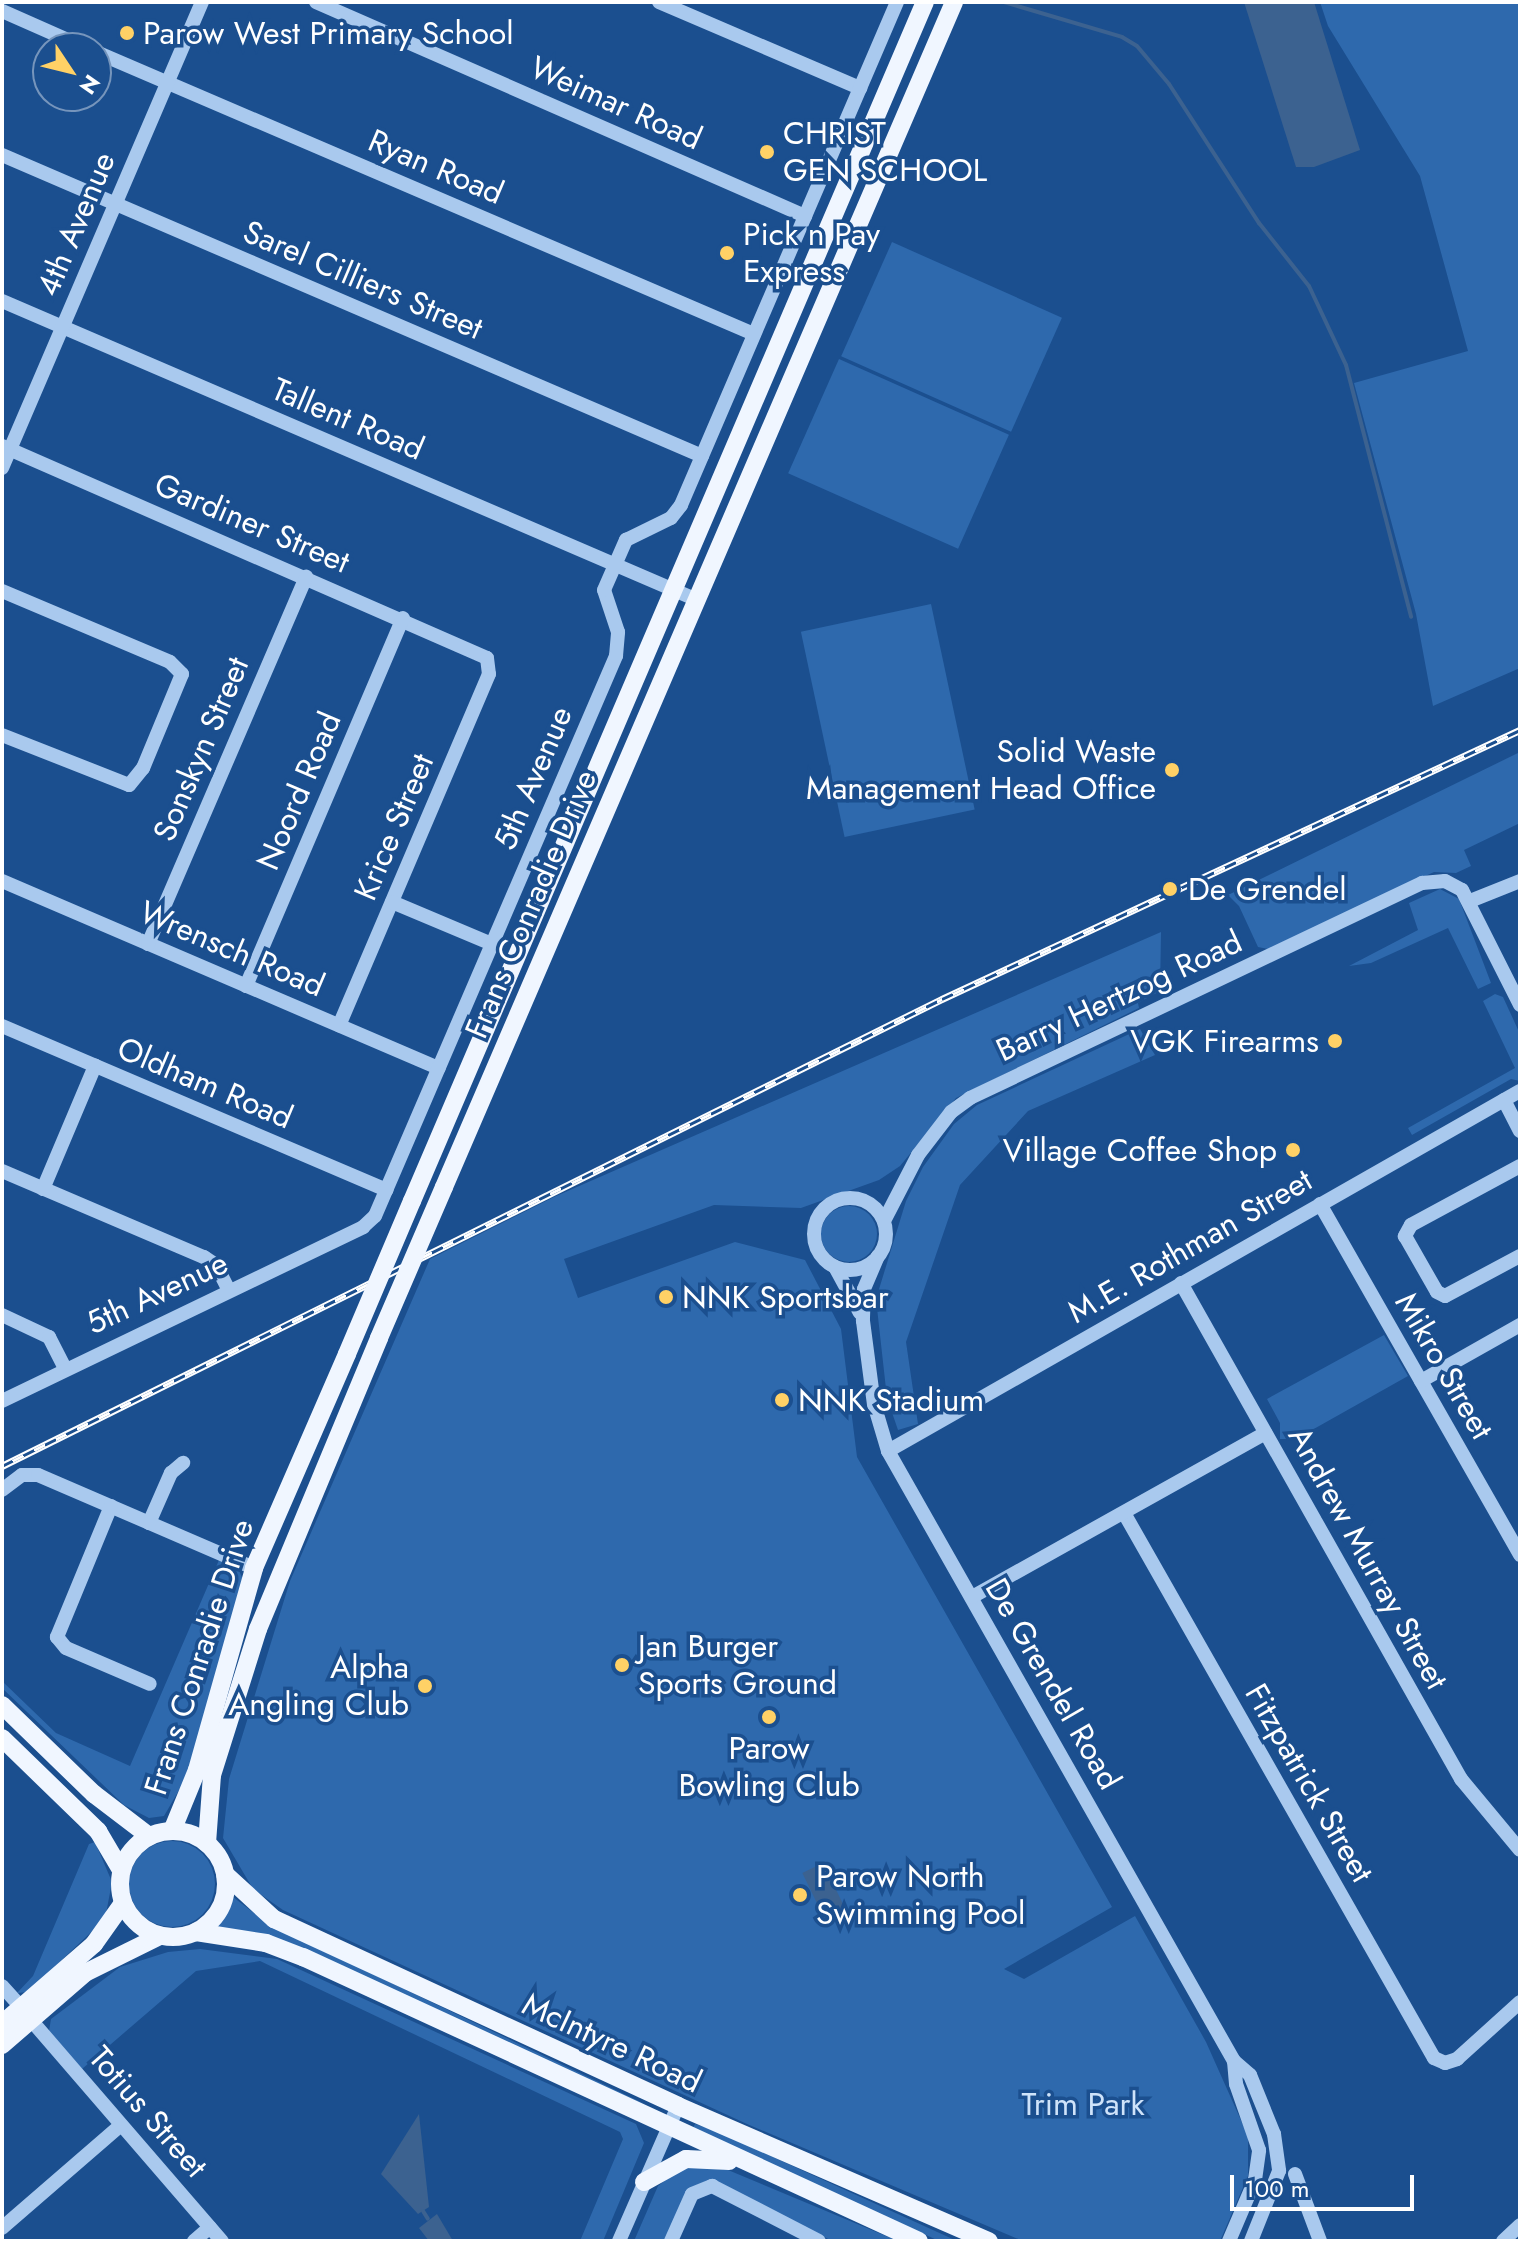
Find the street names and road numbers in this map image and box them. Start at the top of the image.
street label: Weimar Road [524,48,708,158]
street label: Ryan Road [363,121,509,213]
street label: 4th Avenue [29,146,123,302]
street label: Sarel Cilliers Street [237,212,489,348]
street label: Tallent Road [266,370,430,468]
street label: Gardiner Street [149,465,355,581]
street label: Sonskyn Street [145,651,257,847]
street label: 5th Avenue [486,701,580,855]
street label: Noord Road [249,706,349,876]
street label: Krice Street [346,748,442,906]
street label: Frans Conradie Drive [457,764,605,1044]
street label: Wrensch Road [134,893,330,1005]
street label: Barry Hertzog Road [990,922,1248,1070]
street label: Oldham Road [112,1029,298,1137]
street label: M.E. Rothman Street [1061,1161,1319,1331]
street label: 5th Avenue [80,1244,234,1342]
street label: Mikro Street [1387,1286,1501,1446]
street label: Andrew Murray Street [1280,1420,1456,1696]
street label: Frans Conradie Drive [136,1514,262,1800]
street label: De Grendel Road [977,1572,1129,1796]
street label: Fitzpatrick Street [1237,1677,1381,1889]
street label: McIntyre Road [516,1985,708,2101]
street label: Totius Street [81,2039,215,2185]

